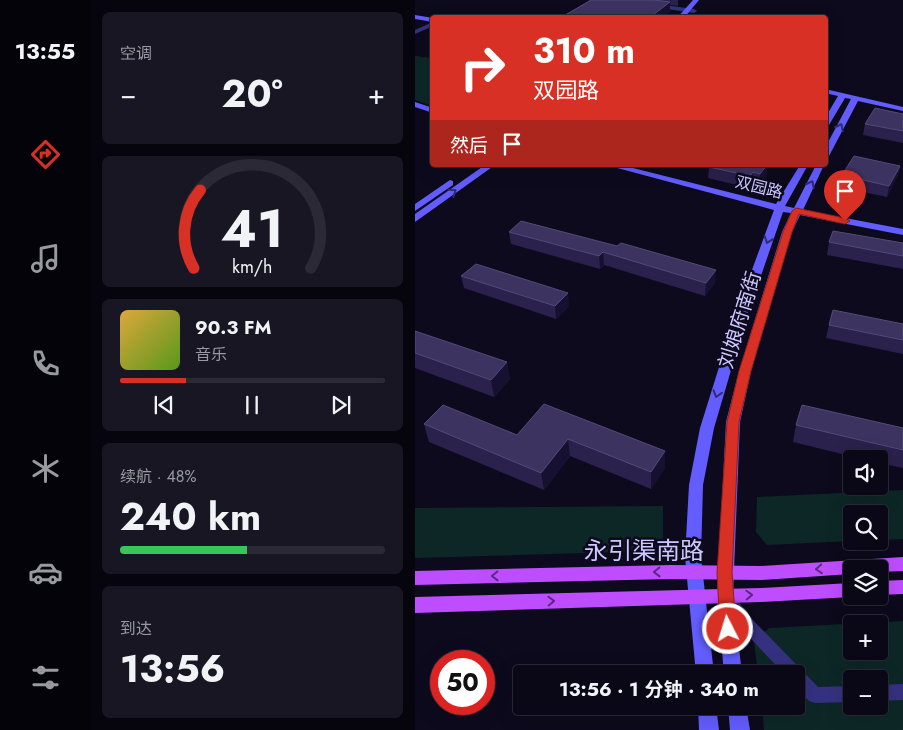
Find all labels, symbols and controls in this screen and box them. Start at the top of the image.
text: 310 m [533,26,635,76]
text: 13:55 [15,35,75,67]
icon: right [450,35,515,100]
text: 空调 [120,42,152,65]
text: 20° [221,66,283,121]
text: − [120,74,137,115]
text: + [368,74,385,115]
text: 双园路 [533,74,599,106]
one-way arrow [834,124,844,133]
icon: arrive [498,130,526,158]
text: 然后 [450,132,488,159]
icon: directions [28,137,63,172]
street label: 双园路 [733,170,785,204]
pin [824,170,866,221]
icon: arrive [831,177,859,205]
one-way arrow [805,180,815,189]
one-way arrow [447,189,457,198]
text: 41 [221,191,284,267]
one-way arrow [764,235,774,244]
icon: music [28,241,63,276]
text: km/h [232,254,273,280]
street label: 刘娘府南街 [712,268,768,372]
text: 90.3 FM [195,314,271,341]
text: 音乐 [195,343,227,366]
icon: phone [28,346,63,381]
one-way arrow [713,390,723,398]
icon: previous [150,391,178,419]
icon: pause [238,391,266,419]
icon: next [327,391,355,419]
map controls [843,450,888,715]
button: sound [843,450,888,495]
icon: climate [28,451,63,486]
text: 续航 · 48% [120,465,196,488]
text: 240 km [120,489,261,544]
button: search [843,505,888,550]
street label: 永引渠南路 [584,533,704,568]
icon: car [28,555,63,590]
button: layers [843,560,888,605]
one-way arrow [815,563,823,574]
one-way arrow [653,567,661,578]
one-way arrow [490,571,498,581]
one-way arrow [745,590,753,600]
one-way arrow [548,596,555,606]
position arrow [701,602,753,654]
button: + [843,615,888,660]
text: 到达 [120,617,152,640]
text: 13:56 [120,641,225,696]
speed limit sign: 50 [430,650,495,715]
icon: filters [28,660,63,695]
button: − [843,670,888,715]
text: 13:56 · 1 分钟 · 340 m [559,676,759,703]

